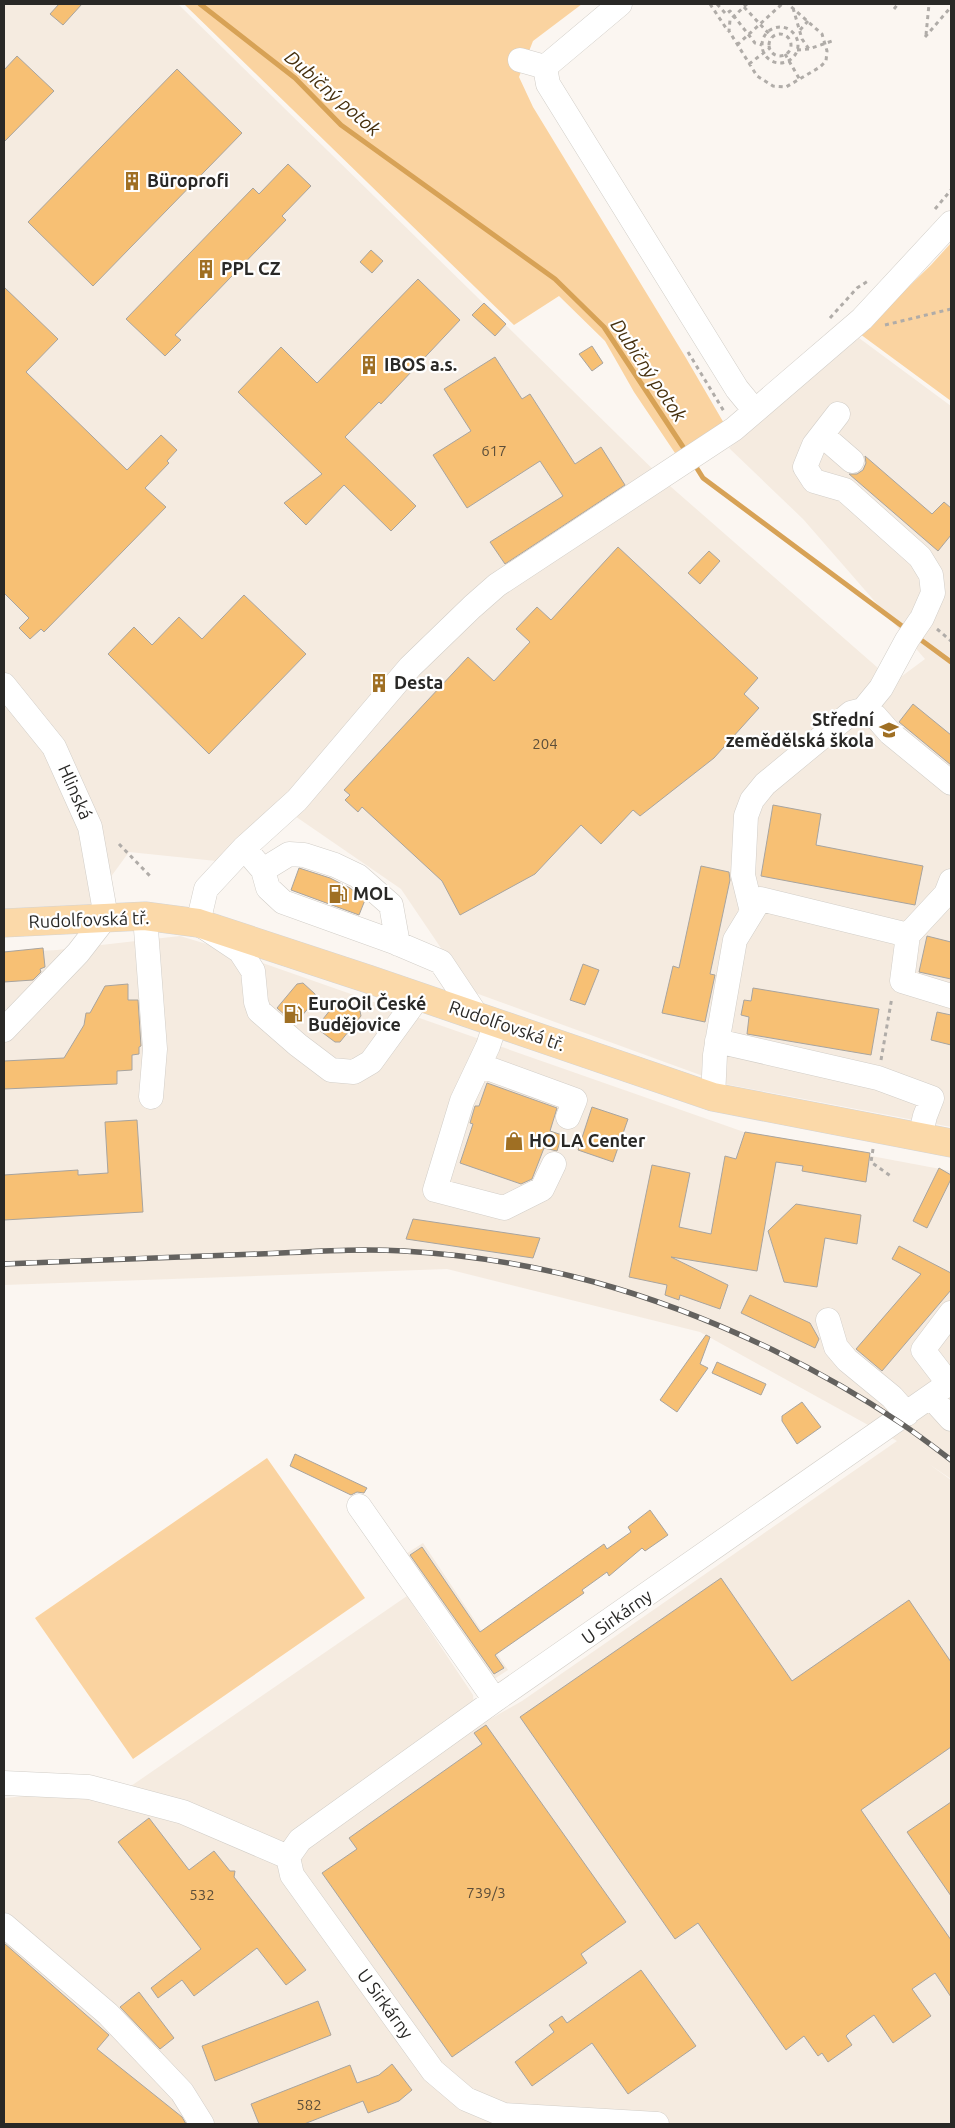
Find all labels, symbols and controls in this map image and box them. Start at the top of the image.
water label: Dubičný potok [281,46,385,141]
building icon: Büroprofi [121,170,143,192]
place label: Büroprofi [147,170,229,190]
building icon: PPL CZ [195,258,217,280]
place label: PPL CZ [221,258,281,278]
water label: Dubičný potok [607,314,692,426]
building icon: IBOS a.s. [358,354,380,376]
place label: IBOS a.s. [384,354,457,374]
house number: 617 [481,442,507,459]
building icon: Desta [368,672,390,694]
place label: Desta [394,672,443,692]
place label: Střední zemědělská škola [726,709,874,750]
school or university icon: Střední zemědělská škola [878,719,900,741]
house number: 204 [532,735,558,752]
street label: Hlinská [55,761,97,822]
fuel station icon: MOL [327,883,349,905]
place label: MOL [353,883,393,903]
street label: Rudolfovská tř. [28,907,150,931]
place label: EuroOil České Budějovice [308,992,426,1034]
street label: Rudolfovská tř. [447,996,568,1054]
fuel station icon: EuroOil České Budějovice [282,1003,304,1025]
shop icon: HO LA Center [503,1130,525,1152]
place label: HO LA Center [529,1130,646,1150]
street label: U Sirkárny [578,1585,656,1648]
house number: 739/3 [466,1884,506,1901]
house number: 532 [189,1886,215,1903]
street label: U Sirkárny [354,1965,418,2042]
house number: 582 [296,2096,322,2113]

